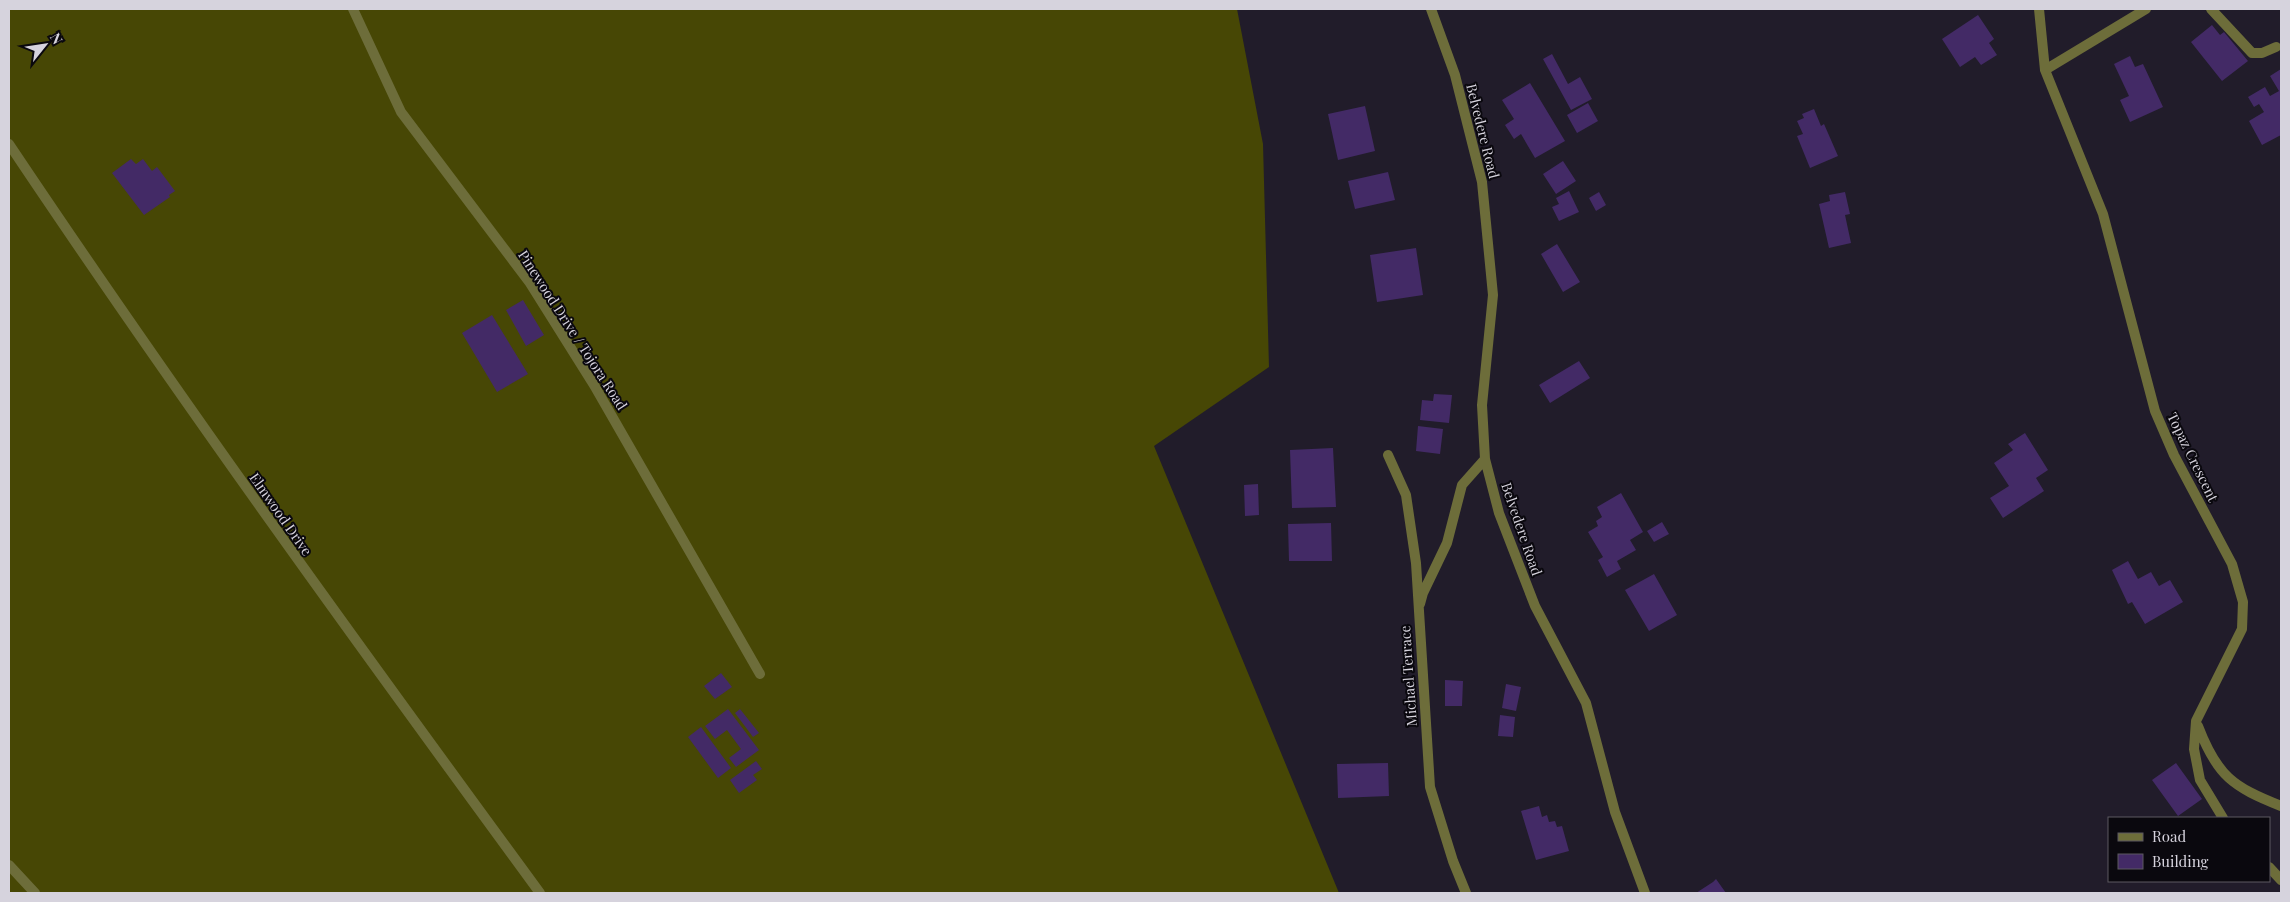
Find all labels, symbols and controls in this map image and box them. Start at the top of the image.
north arrow [20,20,70,70]
text: N [46,29,67,47]
street label: Belvedere Road [1462,82,1504,180]
street label: Pinewood Drive / Tojora Road [514,246,632,414]
street label: Topaz Crescent [2163,409,2223,506]
street label: Elmwood Drive [245,469,317,559]
street label: Belvedere Road [1497,480,1547,578]
street label: Michael Terrace [1395,625,1421,727]
legend [2108,817,2270,882]
text: Road [2152,826,2186,846]
text: Building [2152,851,2209,871]

